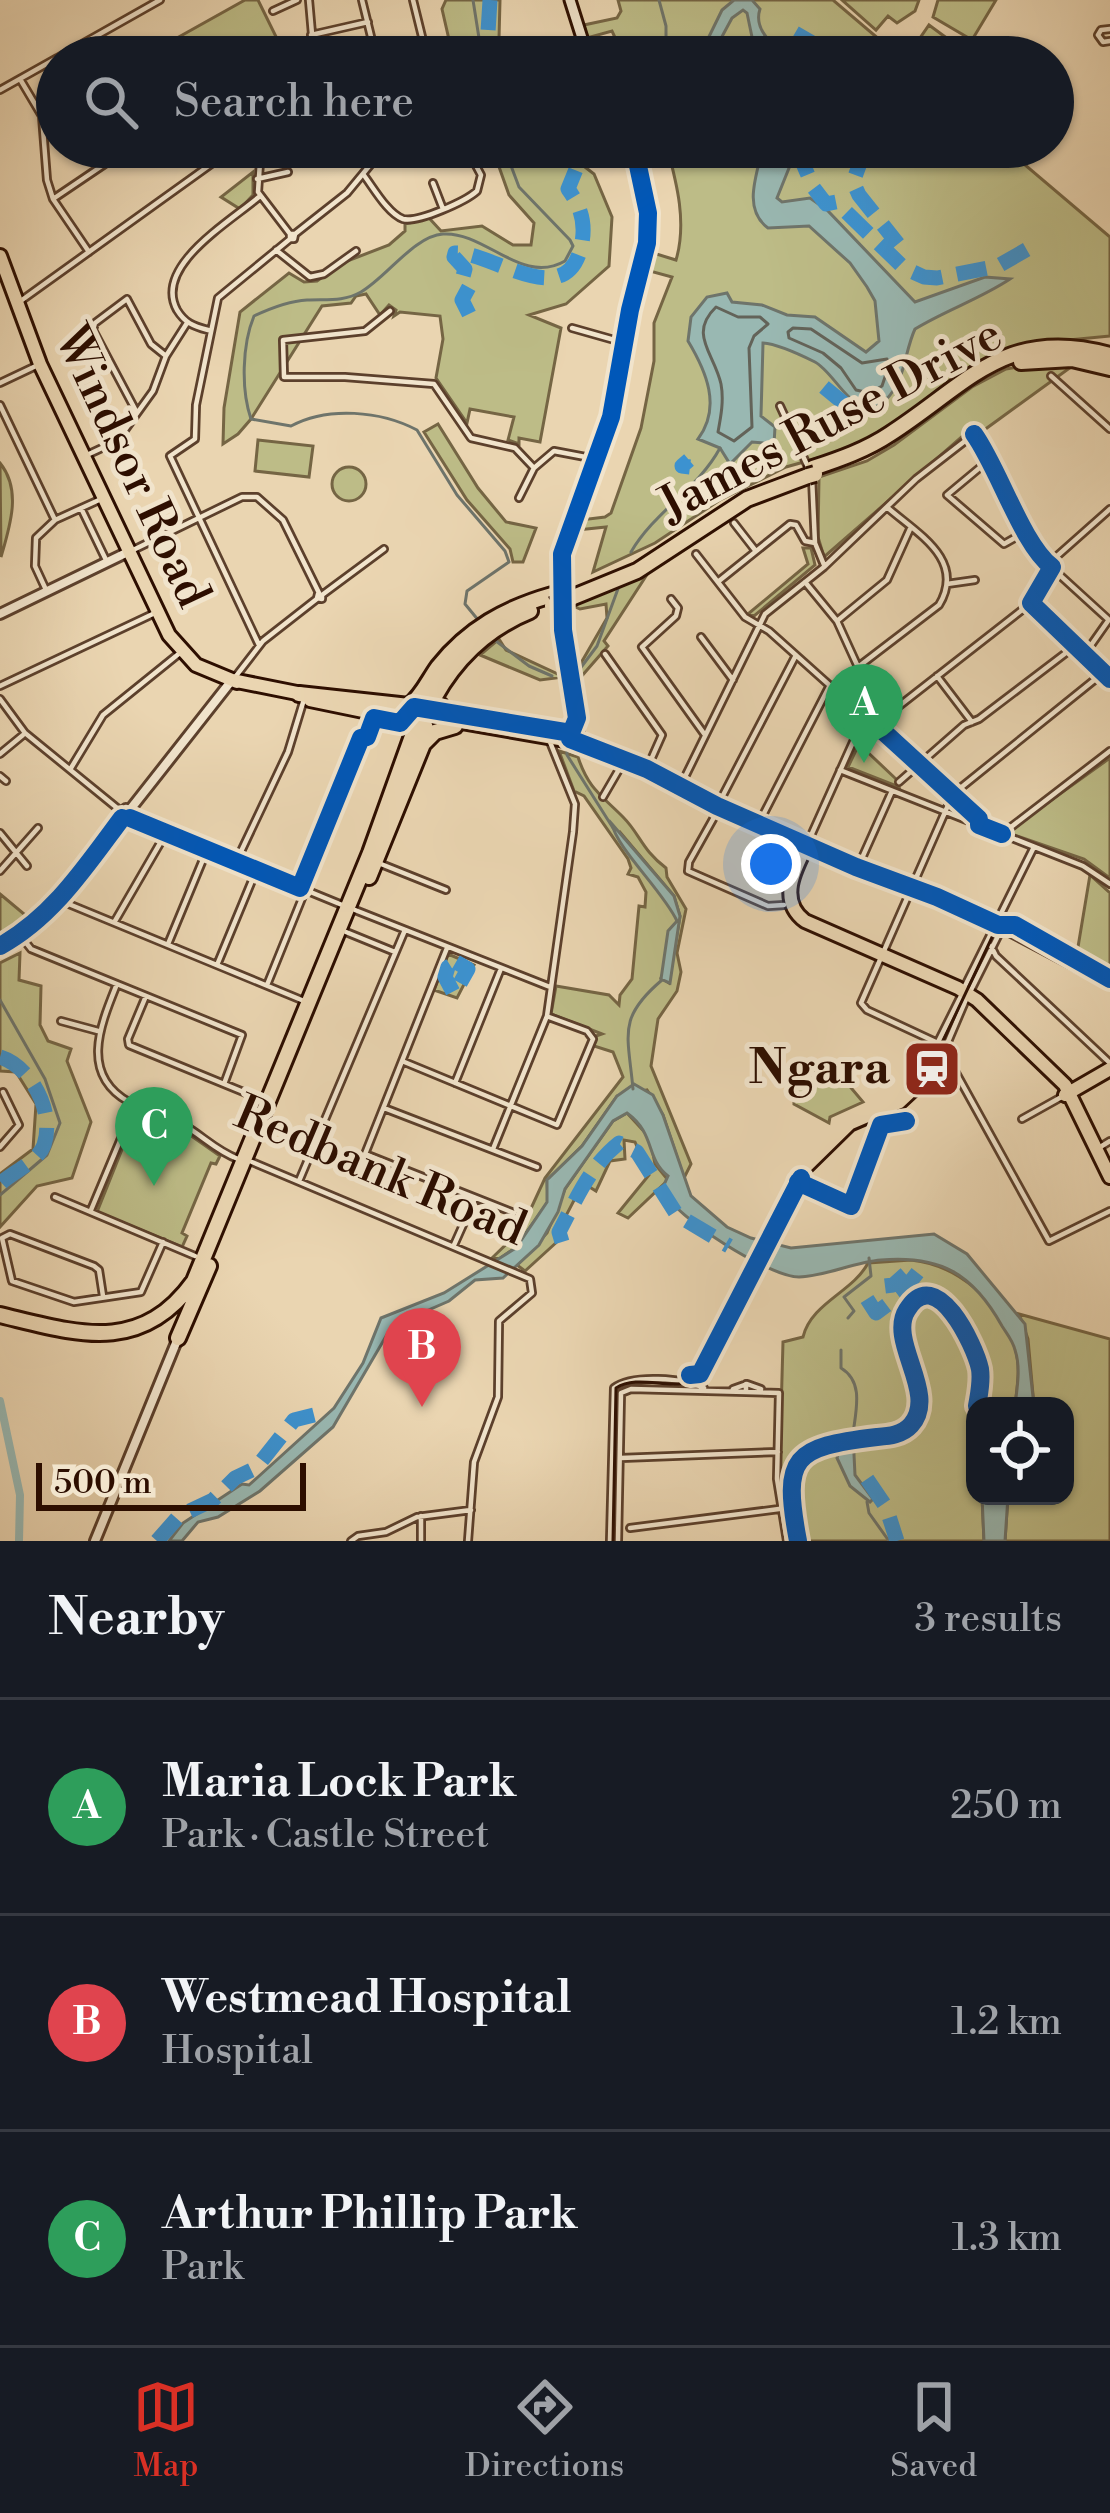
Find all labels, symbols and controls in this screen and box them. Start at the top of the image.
search box [36,36,1074,168]
icon: search [78,69,144,135]
text: Search here [174,74,414,131]
street label: James Ruse Drive [648,305,1013,538]
street label: Windsor Road [39,315,222,617]
pin: A [825,664,903,763]
your location [741,834,801,894]
station icon: Ngara [901,1038,963,1100]
place label: Ngara [748,1039,891,1099]
street label: Redbank Road [225,1084,535,1260]
pin: C [115,1087,193,1186]
pin: B [383,1308,461,1407]
map controls [966,1397,1074,1505]
button: locate [966,1397,1074,1505]
scale bar [36,1457,306,1510]
text: 500 m [54,1463,152,1504]
text: Nearby [48,1587,224,1651]
text: 3 results [914,1595,1062,1644]
text: Maria Lock Park [162,1754,516,1811]
text: A [73,1782,101,1831]
text: 250 m [950,1782,1062,1831]
text: Park · Castle Street [162,1811,489,1860]
text: Westmead Hospital [162,1970,571,2027]
text: B [72,1998,102,2047]
text: 1.2 km [951,1998,1062,2047]
text: Hospital [162,2027,313,2076]
text: Arthur Phillip Park [162,2186,578,2243]
text: C [73,2214,101,2263]
text: 1.3 km [952,2214,1062,2263]
text: Park [162,2243,243,2292]
tab: Map [133,2374,199,2487]
tab: Directions [465,2374,624,2487]
tab: Saved [890,2374,977,2487]

